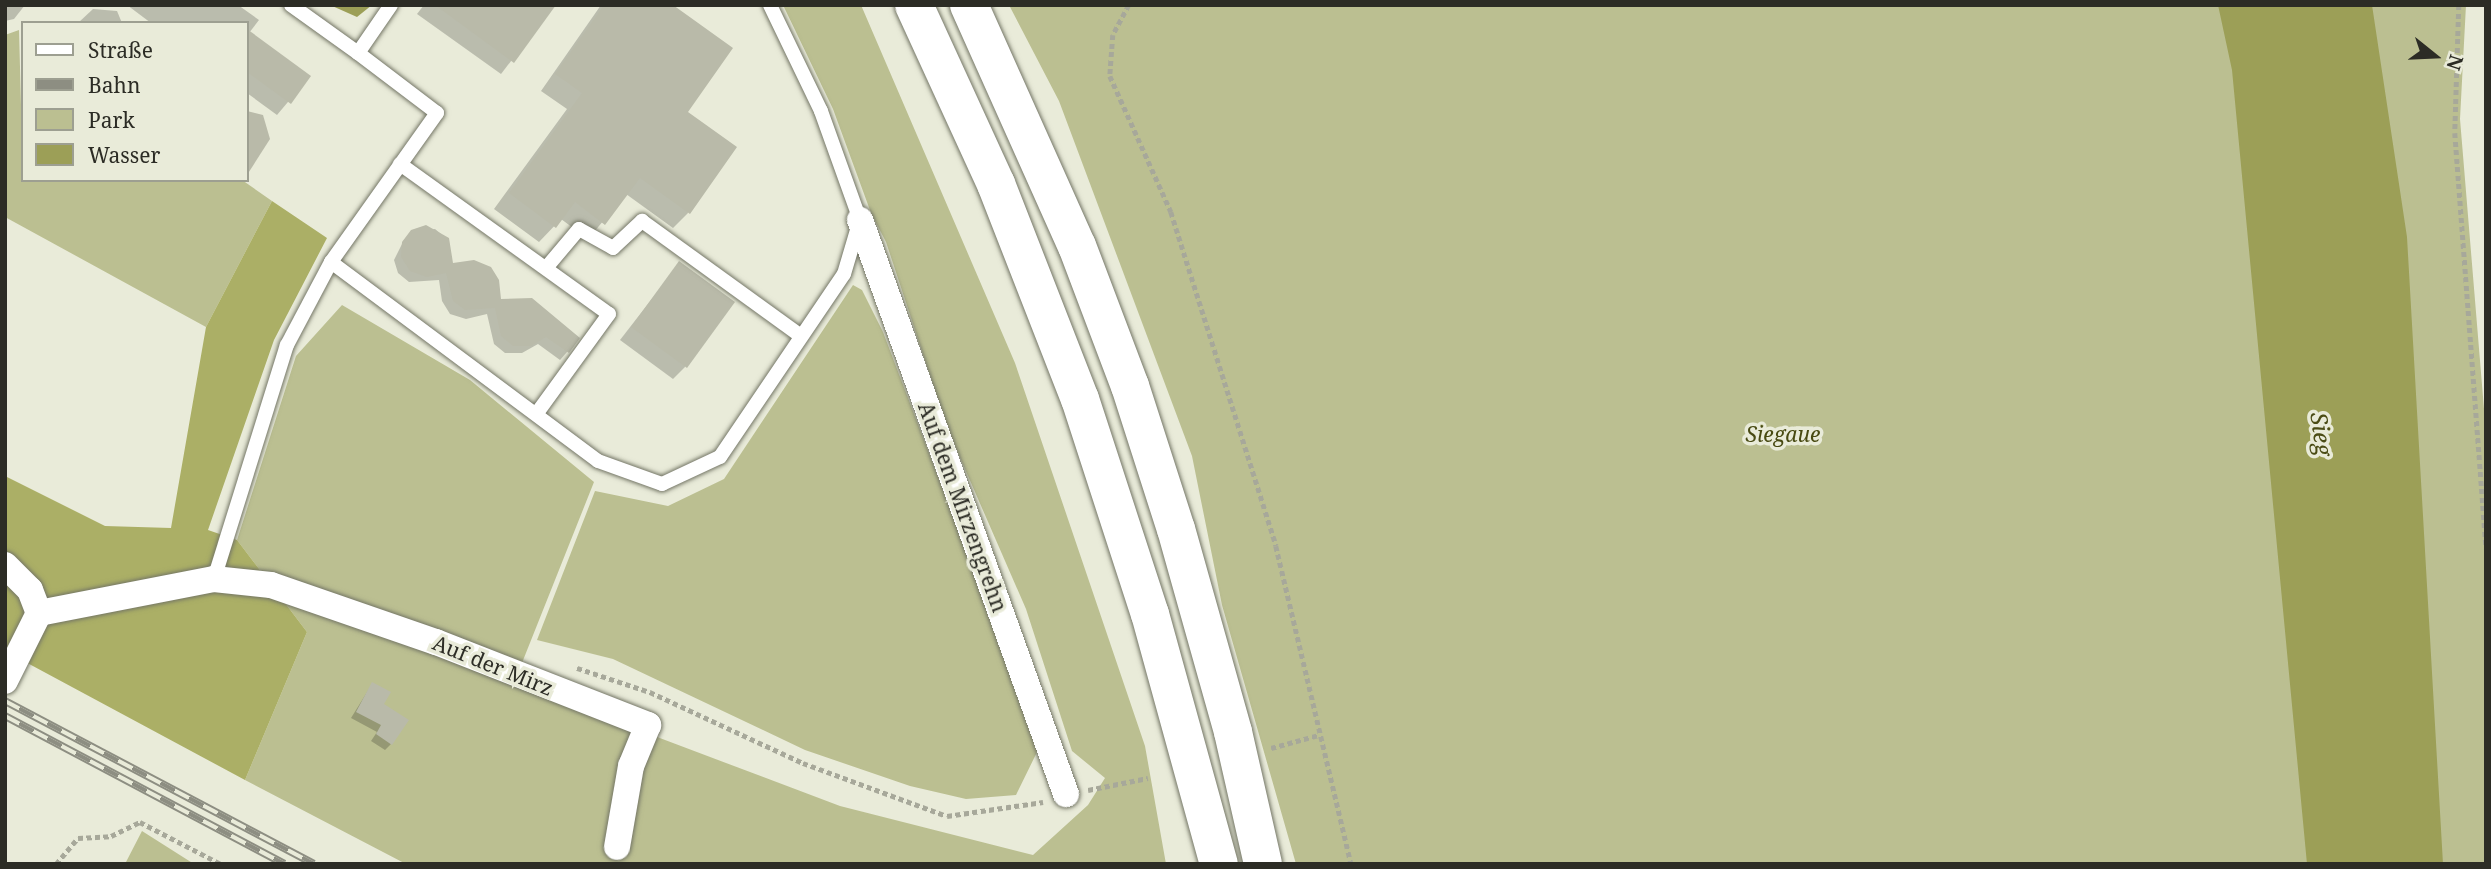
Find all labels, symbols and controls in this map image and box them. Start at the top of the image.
legend [21,21,248,182]
north arrow [2400,21,2470,91]
text: Straße [88,36,153,64]
text: N [2440,51,2470,74]
text: Bahn [88,71,140,99]
text: Park [88,106,135,134]
text: Wasser [88,141,160,169]
street label: Auf dem Mirzengrehn [913,399,1013,615]
water label: Sieg [2305,410,2339,458]
park label: Siegaue [1746,421,1820,447]
street label: Auf der Mirz [429,629,557,701]

